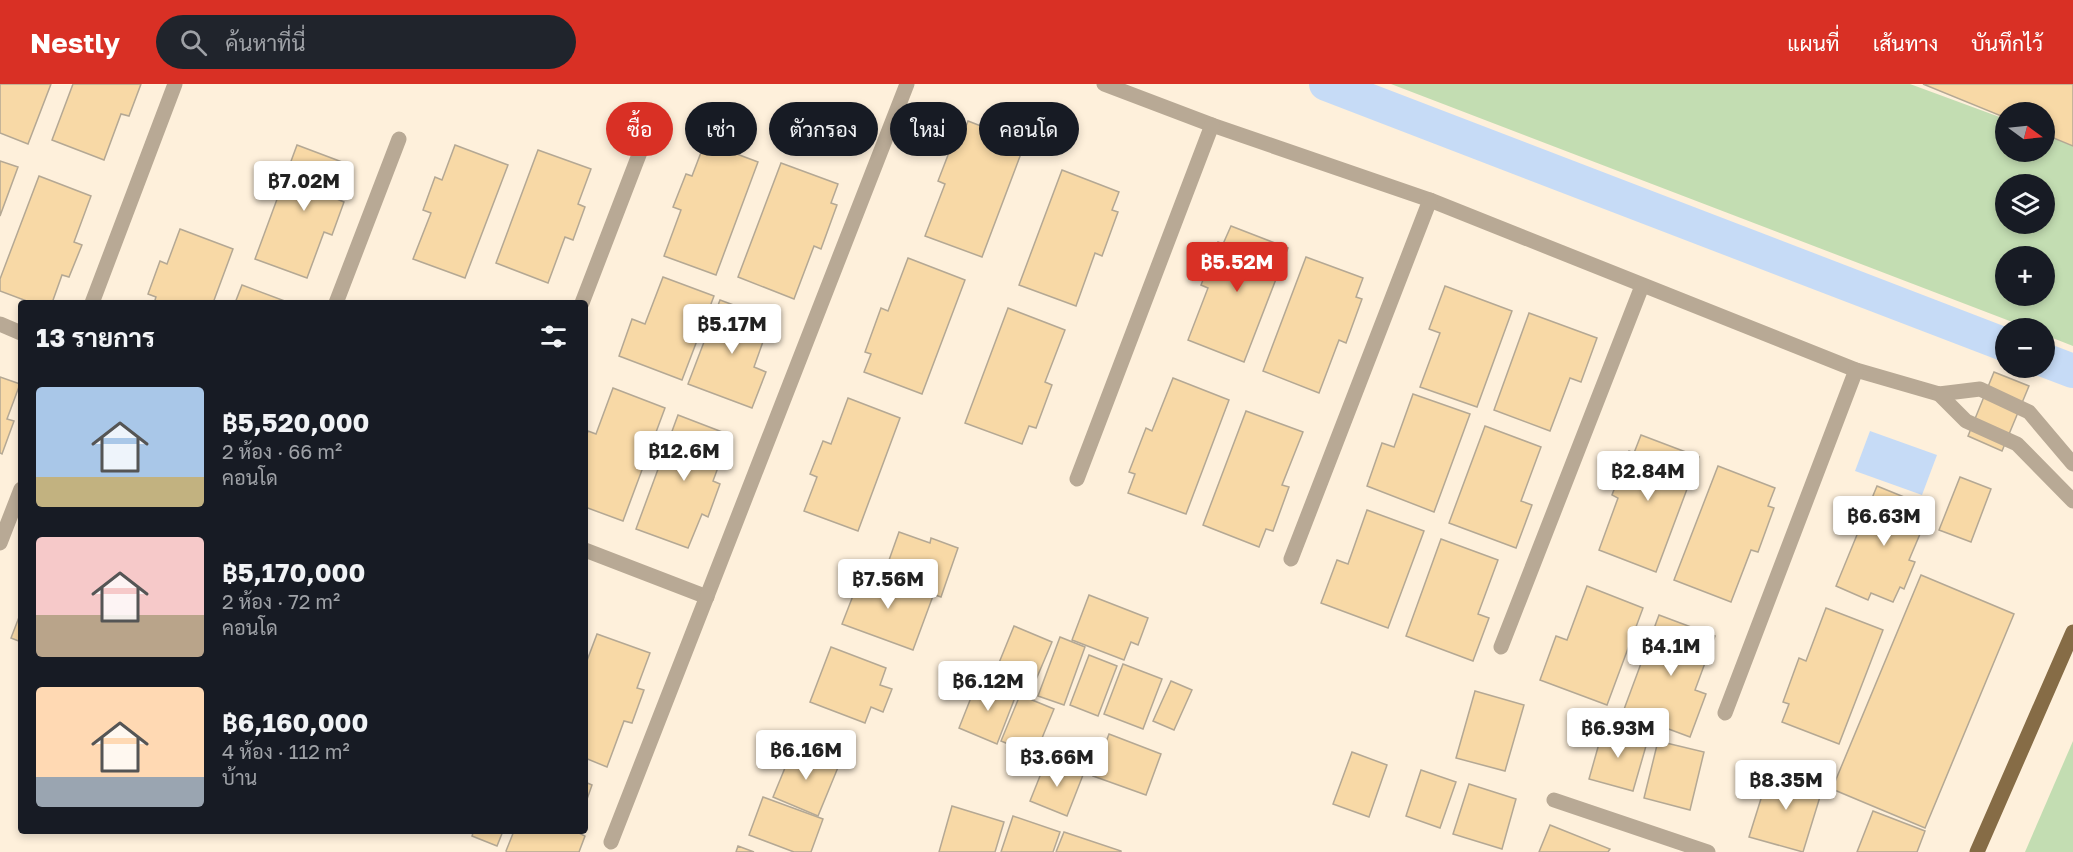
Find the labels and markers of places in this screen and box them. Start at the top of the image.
pin: ฿7.02M [255,161,353,212]
pin: ฿5.52M [1188,242,1286,293]
pin: ฿5.17M [683,304,781,355]
pin: ฿12.6M [635,431,733,482]
pin: ฿2.84M [1599,451,1697,502]
pin: ฿6.63M [1835,496,1933,547]
pin: ฿7.56M [839,559,937,610]
pin: ฿4.1M [1629,626,1713,677]
pin: ฿6.12M [939,661,1037,712]
pin: ฿6.93M [1569,708,1667,759]
pin: ฿6.16M [757,730,855,781]
pin: ฿3.66M [1008,737,1106,788]
pin: ฿8.35M [1737,760,1835,811]

